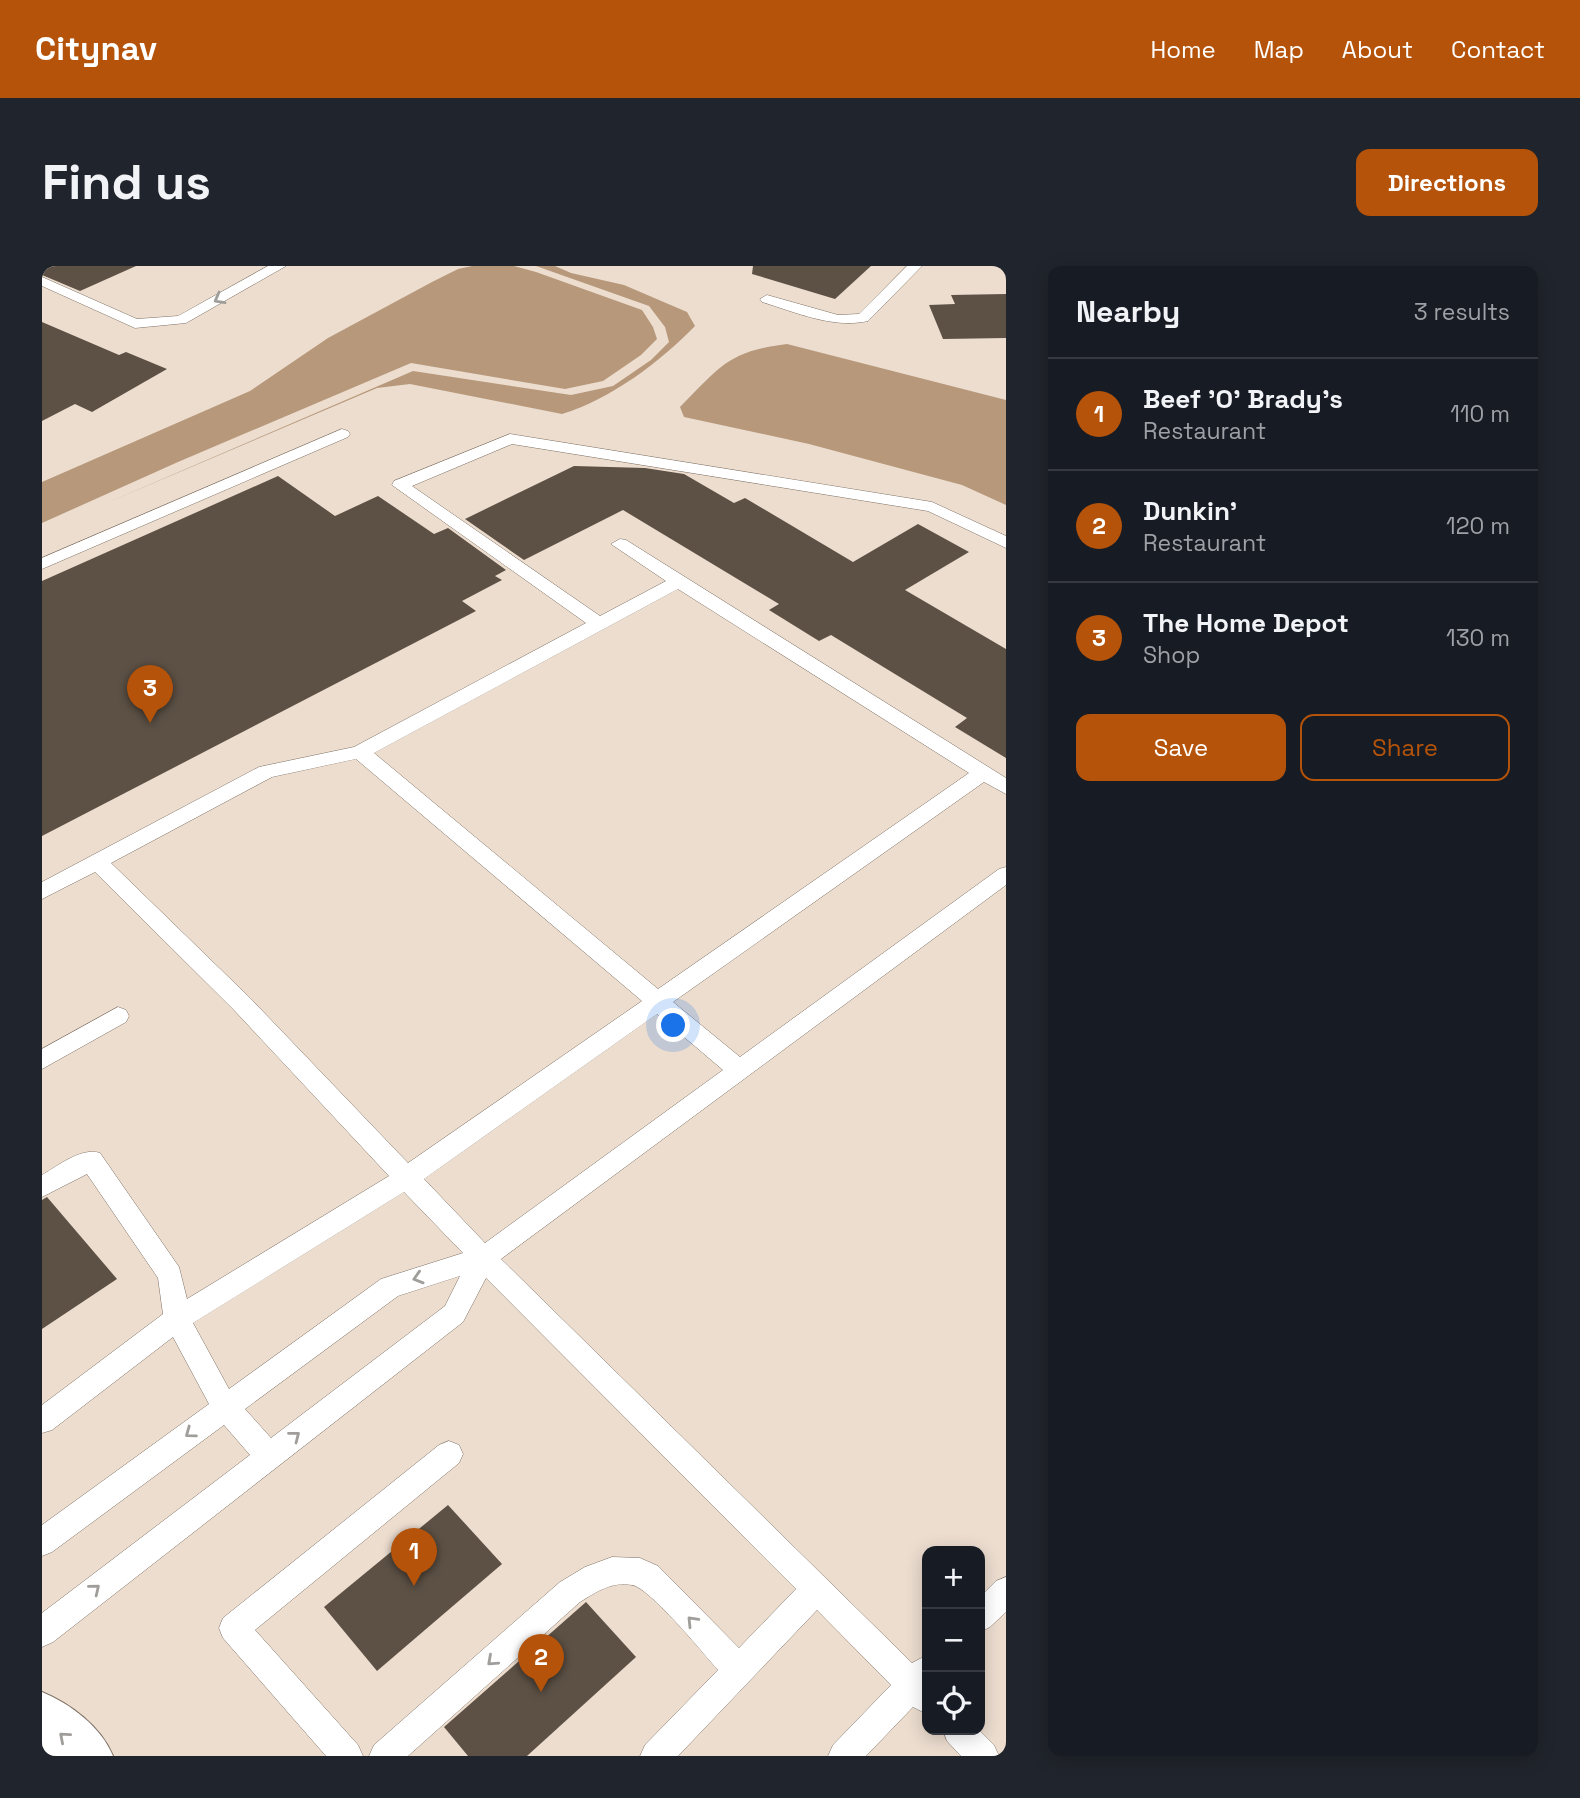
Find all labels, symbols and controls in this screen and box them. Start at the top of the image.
text: Citynav [35,28,157,70]
text: Home [1150,34,1216,65]
text: Map [1254,34,1304,65]
text: About [1342,34,1413,65]
text: Contact [1451,34,1545,65]
button: Directions [1356,149,1538,216]
text: Find us [42,151,211,213]
one-way arrow [214,291,227,304]
text: Nearby [1076,292,1180,331]
text: 3 results [1414,297,1510,327]
text: Beef 'O' Brady's [1143,382,1343,416]
text: 1 [1094,399,1104,429]
text: 110 m [1450,399,1510,429]
text: Restaurant [1143,416,1266,446]
text: Dunkin' [1143,494,1237,528]
text: 2 [1092,511,1106,541]
text: 120 m [1446,511,1510,541]
text: Restaurant [1143,528,1266,558]
text: The Home Depot [1143,606,1349,640]
text: 3 [1092,623,1106,653]
text: 130 m [1446,623,1510,653]
text: Shop [1143,640,1200,670]
pin: 3 [127,665,173,723]
button: Save [1076,714,1286,781]
button: Share [1300,714,1510,781]
your location [656,1008,690,1042]
one-way arrow [412,1270,424,1285]
one-way arrow [185,1425,198,1437]
one-way arrow [287,1431,299,1444]
pin: 1 [391,1528,437,1586]
map controls [922,1546,985,1735]
button: + [922,1546,985,1609]
one-way arrow [87,1585,99,1598]
button: − [922,1609,985,1672]
one-way arrow [687,1616,700,1629]
pin: 2 [518,1634,564,1692]
one-way arrow [487,1653,500,1665]
button: locate [922,1672,985,1735]
one-way arrow [60,1733,73,1745]

